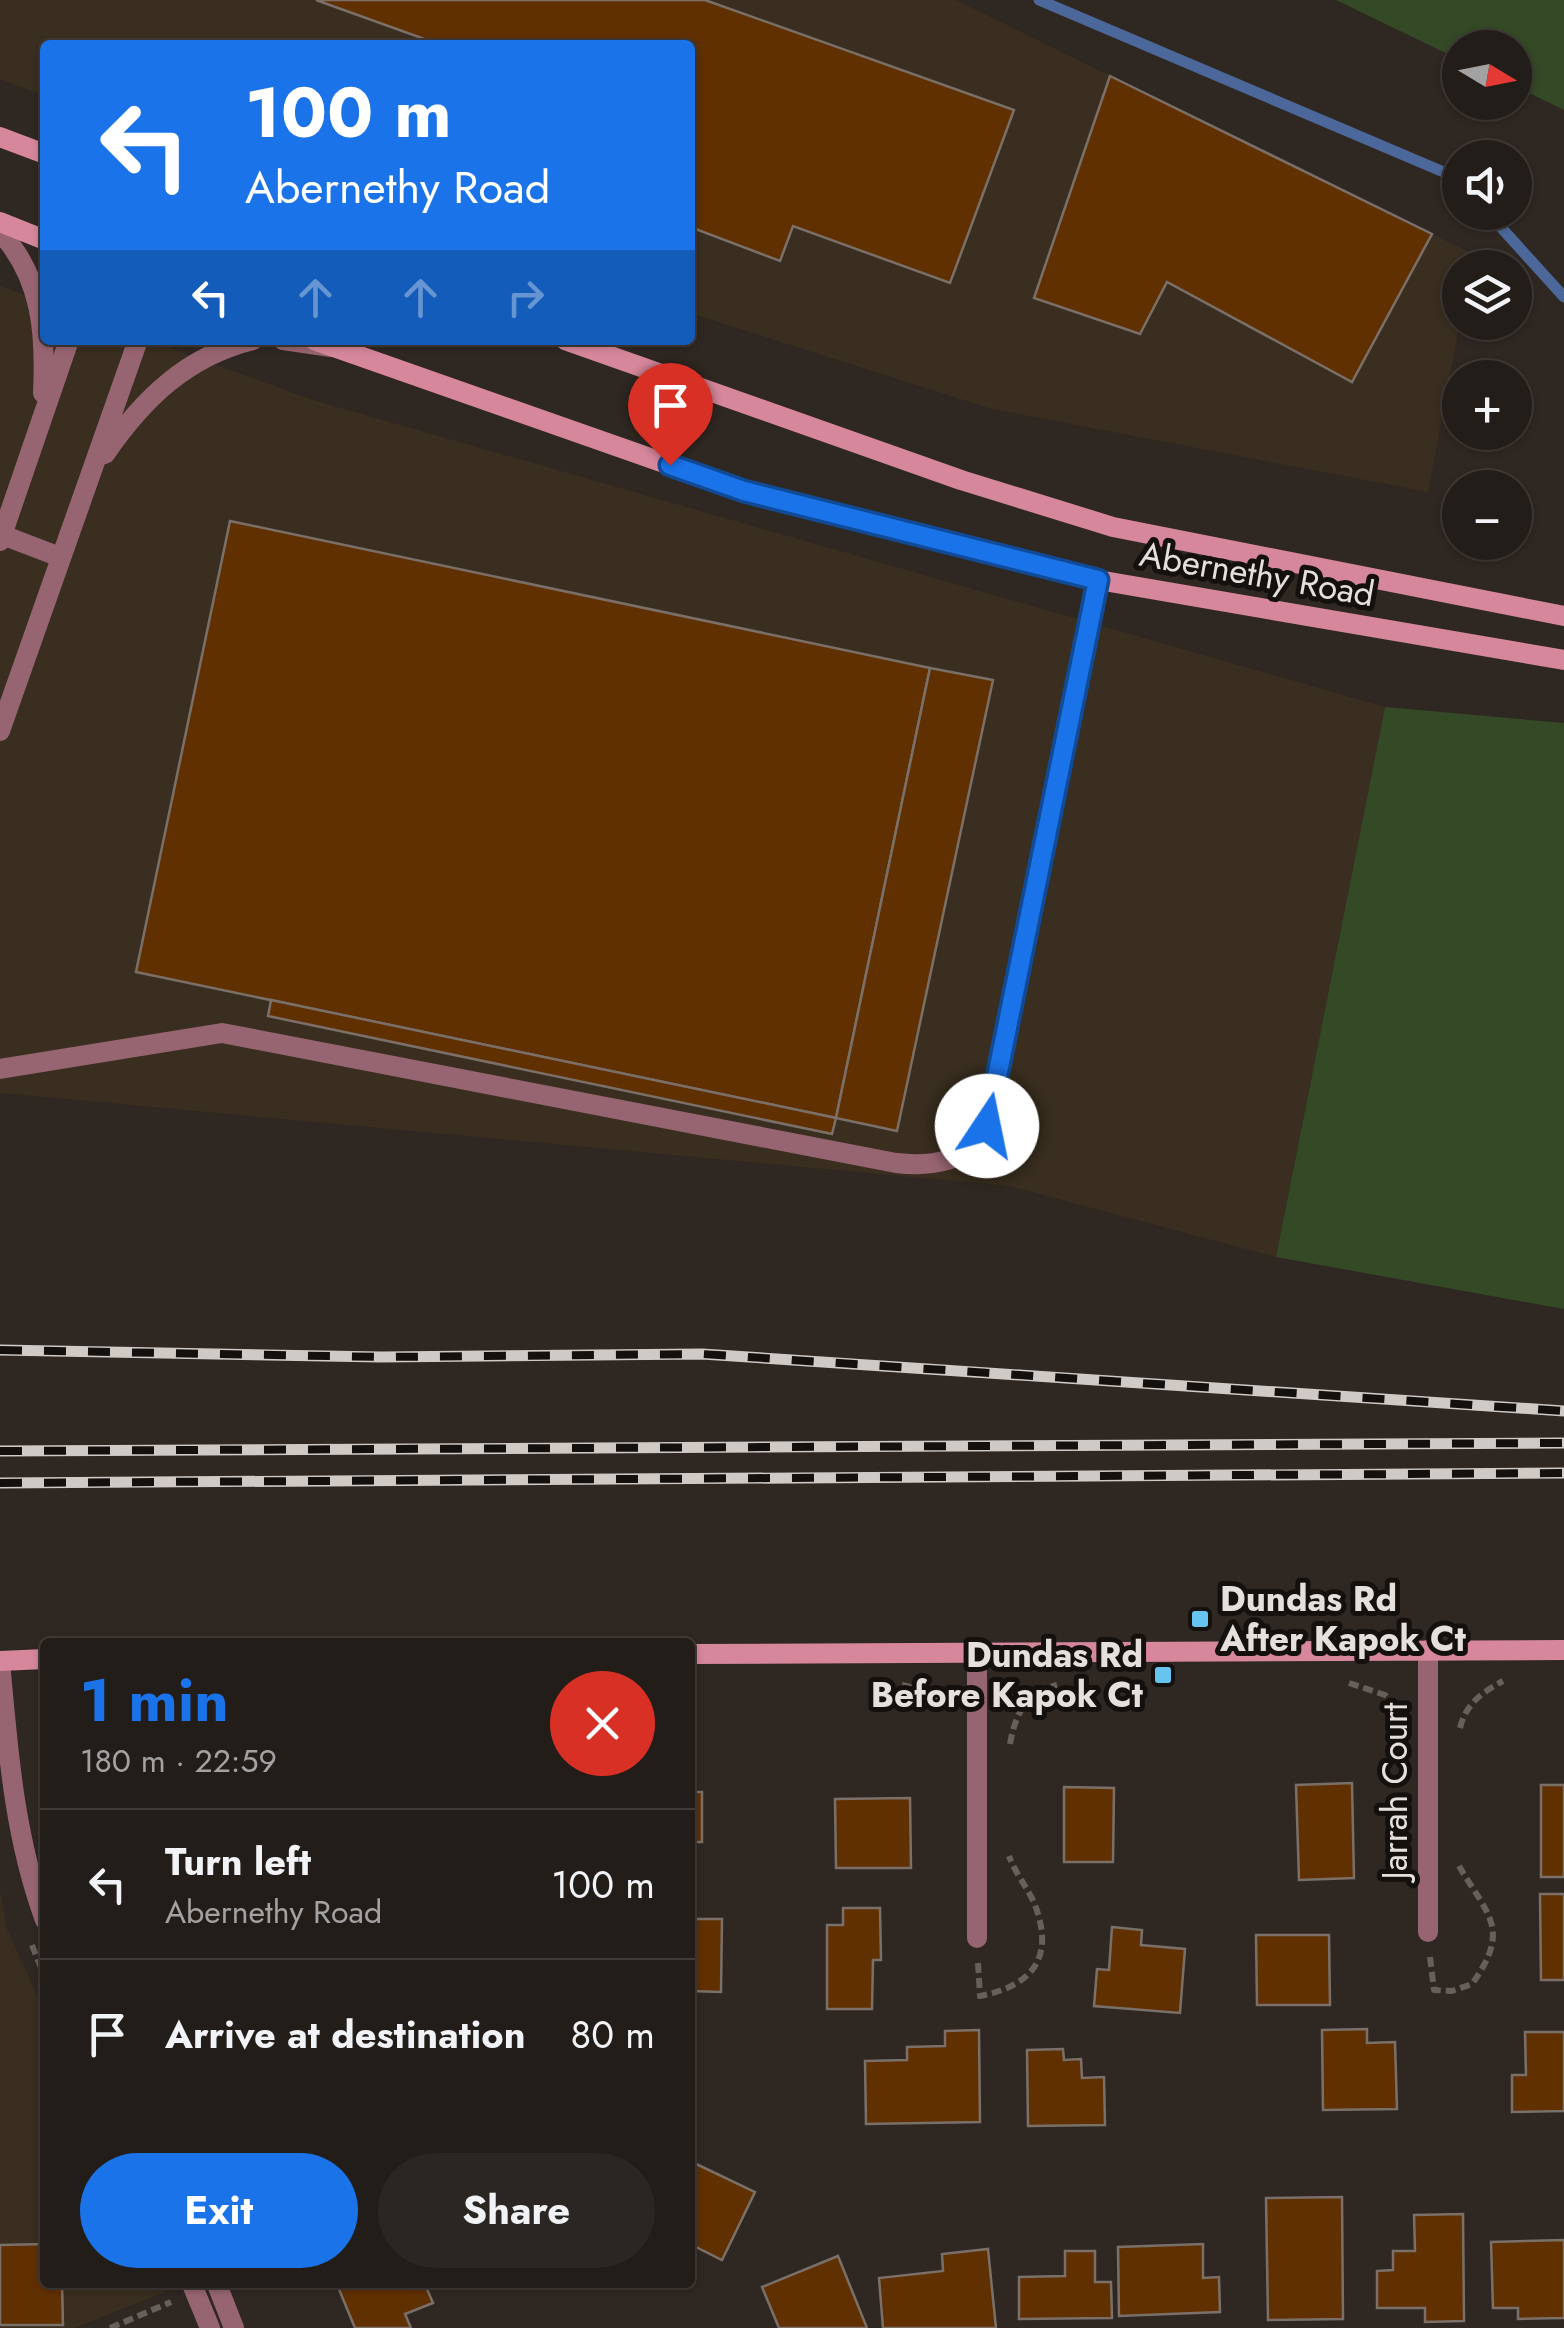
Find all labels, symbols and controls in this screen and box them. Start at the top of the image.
north arrow [1442,30,1532,120]
map controls [1442,30,1532,560]
text: 100 m [245,62,452,163]
icon: left [80,80,210,210]
button: sound [1442,140,1532,230]
text: Abernethy Road [245,155,550,220]
button: layers [1442,250,1532,340]
icon: left [183,270,238,325]
icon: ahead [288,270,343,325]
icon: ahead [393,270,448,325]
icon: right [498,270,553,325]
button: + [1442,360,1532,450]
pin [628,363,713,466]
icon: arrive [643,378,698,433]
button: − [1442,470,1532,560]
street label: Abernethy Road [1136,529,1378,619]
position arrow [935,1074,1039,1178]
place label: Dundas Rd After Kapok Ct [1219,1574,1466,1664]
marker: Dundas Rd After Kapok Ct [1189,1608,1211,1630]
place label: Dundas Rd Before Kapok Ct [871,1630,1143,1720]
text: 1 min [80,1657,229,1744]
marker: Dundas Rd Before Kapok Ct [1152,1664,1174,1686]
button: close [550,1671,655,1776]
street label: Jarrah Court [1370,1702,1420,1883]
text: 180 m · 22:59 [80,1738,277,1784]
text: Turn left [165,1834,311,1889]
icon: left [80,1857,135,1912]
text: 100 m [551,1857,655,1912]
text: Abernethy Road [165,1889,382,1935]
icon: arrive [80,2007,135,2062]
text: Arrive at destination [165,2007,526,2062]
text: 80 m [570,2007,655,2062]
button: Exit [80,2153,358,2268]
button: Share [378,2153,655,2268]

